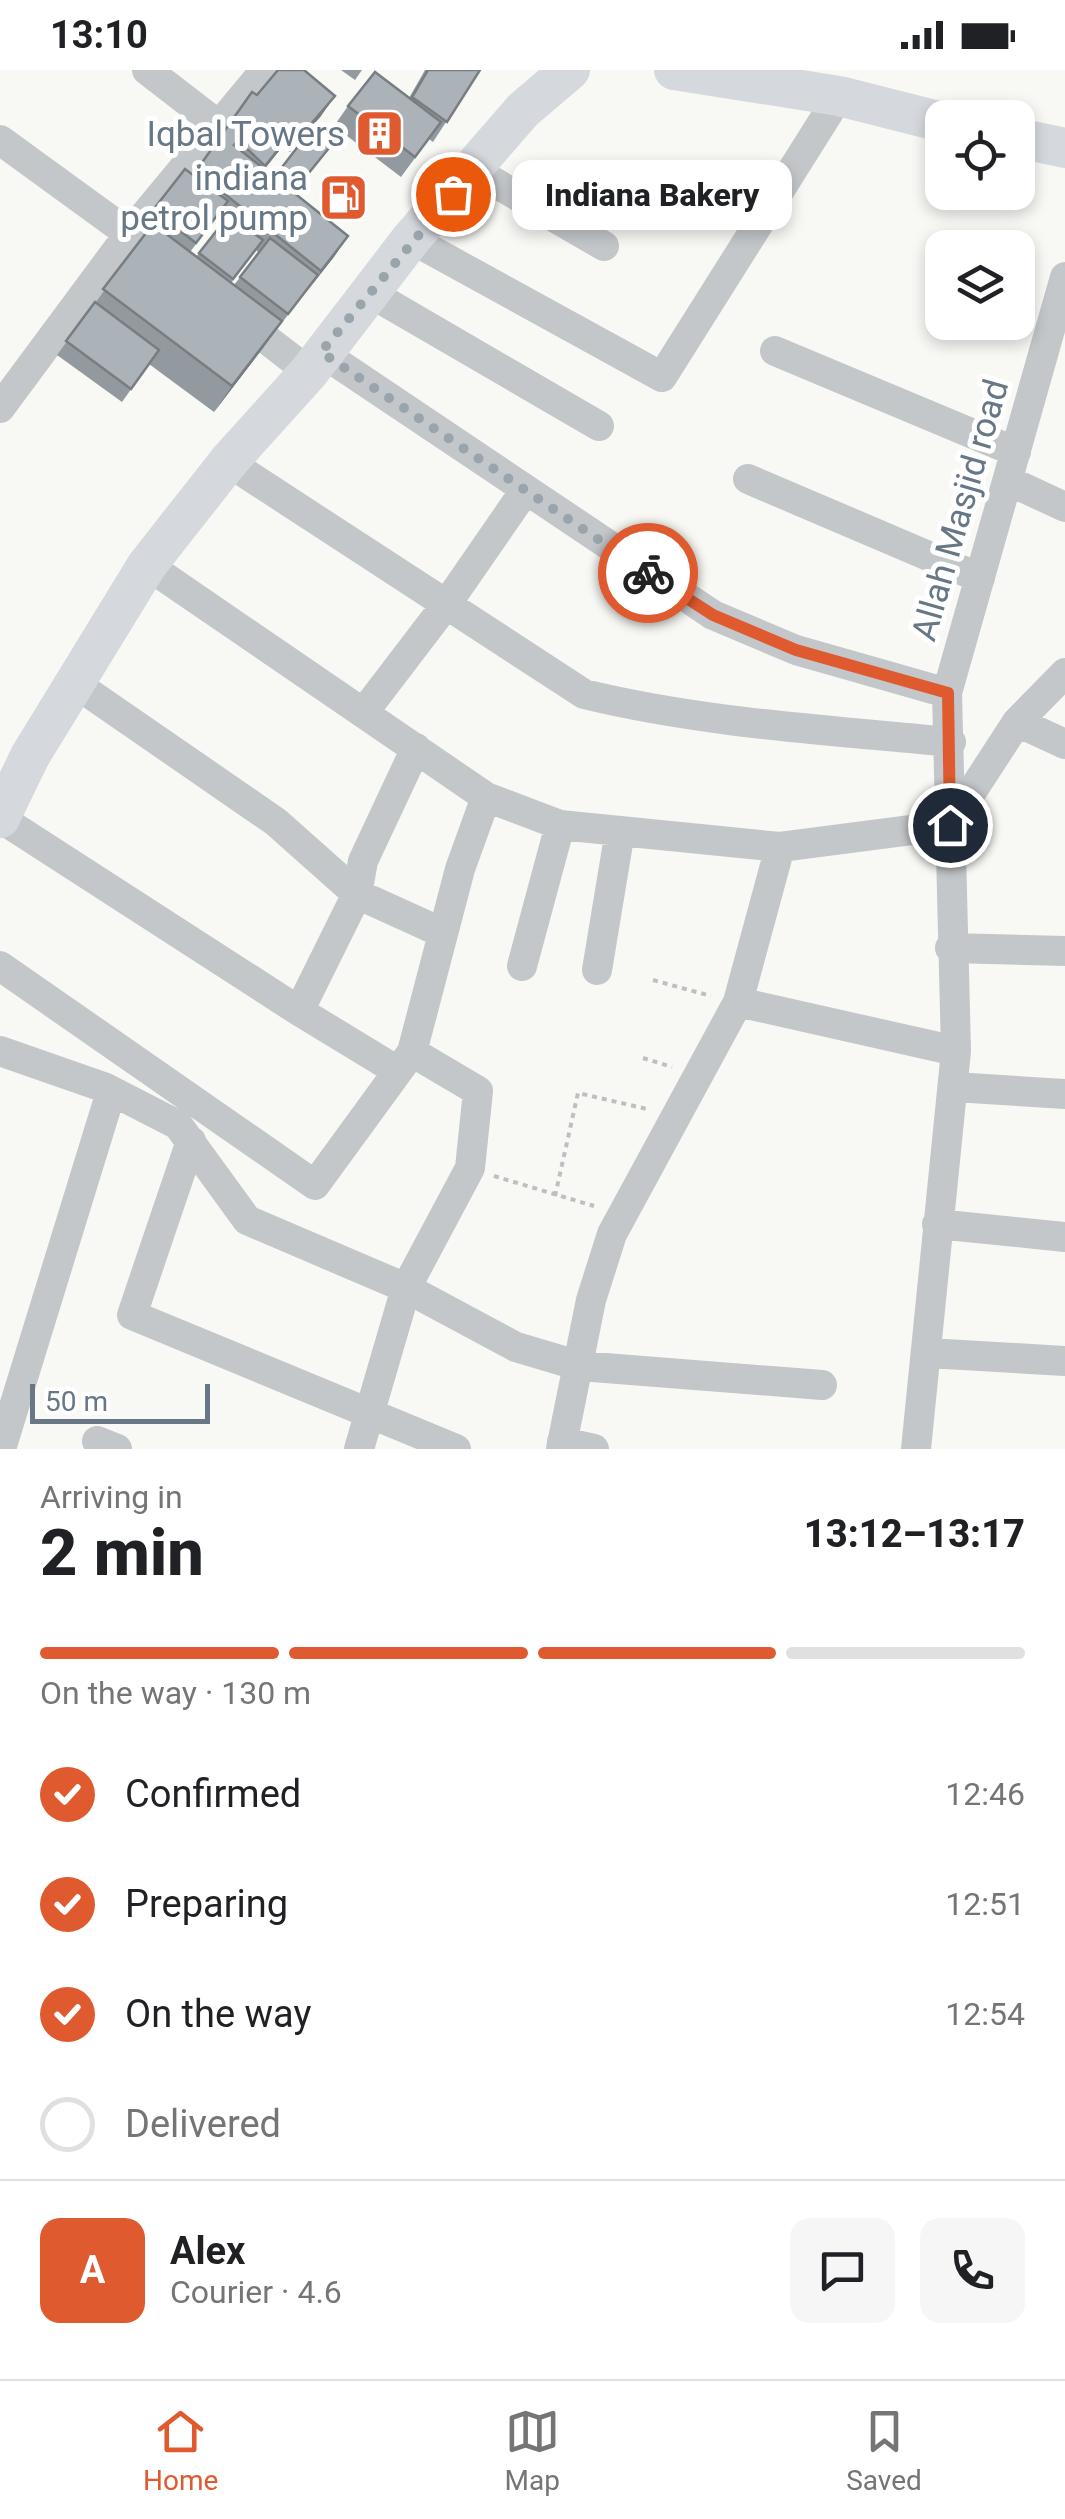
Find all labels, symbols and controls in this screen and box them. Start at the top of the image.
text: 13:10 [50,13,148,57]
map controls [925,100,1035,340]
button: locate [925,100,1035,210]
building icon: Iqbal Towers [354,108,406,160]
place label: Iqbal Towers [146,114,345,155]
pin [411,152,496,237]
place label: indiana petrol pump [120,158,308,239]
callout: Indiana Bakery [513,159,793,229]
icon: bag [426,167,481,222]
fuel station icon: indiana petrol pump [317,172,369,224]
text: Indiana Bakery [545,176,759,214]
button: layers [925,230,1035,340]
street label: Allah Masjid road [904,375,1017,646]
courier [598,523,698,623]
icon: bike [621,546,676,601]
pin [908,783,993,868]
icon: home [923,798,978,853]
scale bar [30,1379,210,1424]
text: 50 m [45,1385,108,1418]
text: Arriving in [40,1478,183,1516]
text: 13:12–13:17 [804,1512,1025,1556]
text: 2 min [40,1515,204,1591]
text: On the way · 130 m [40,1674,311,1712]
icon: check [40,1767,95,1822]
text: Confirmed [125,1772,301,1816]
text: 12:46 [945,1775,1025,1813]
icon: check [40,1877,95,1932]
text: Preparing [125,1882,288,1926]
text: 12:51 [945,1885,1025,1923]
icon: check [40,1987,95,2042]
text: On the way [125,1992,311,2036]
text: 12:54 [945,1995,1025,2033]
text: Delivered [125,2102,281,2146]
button: chat [790,2218,895,2323]
button: phone [920,2218,1025,2323]
text: Alex [170,2229,245,2273]
text: A [80,2248,105,2292]
text: Courier · 4.6 [170,2273,342,2311]
tab: Home [143,2404,218,2497]
tab: Map [505,2404,560,2497]
tab: Saved [846,2404,922,2497]

